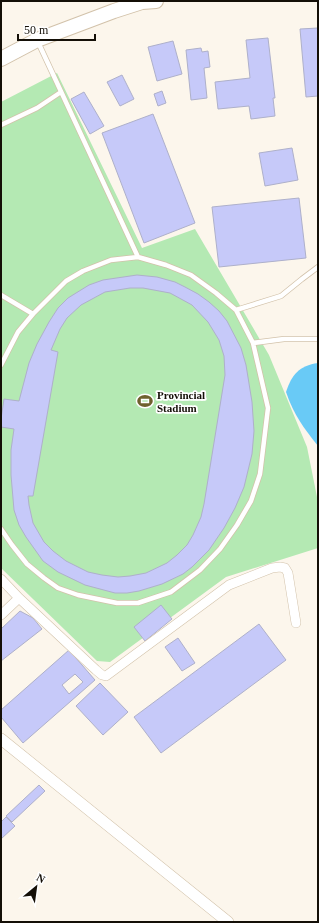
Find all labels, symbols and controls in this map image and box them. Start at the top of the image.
scale bar [18,16,95,42]
text: 50 m [24,23,49,37]
place label: Provincial Stadium [157,389,205,414]
sports icon: Provincial Stadium [136,392,154,410]
north arrow [16,867,56,907]
text: N [34,871,47,885]

